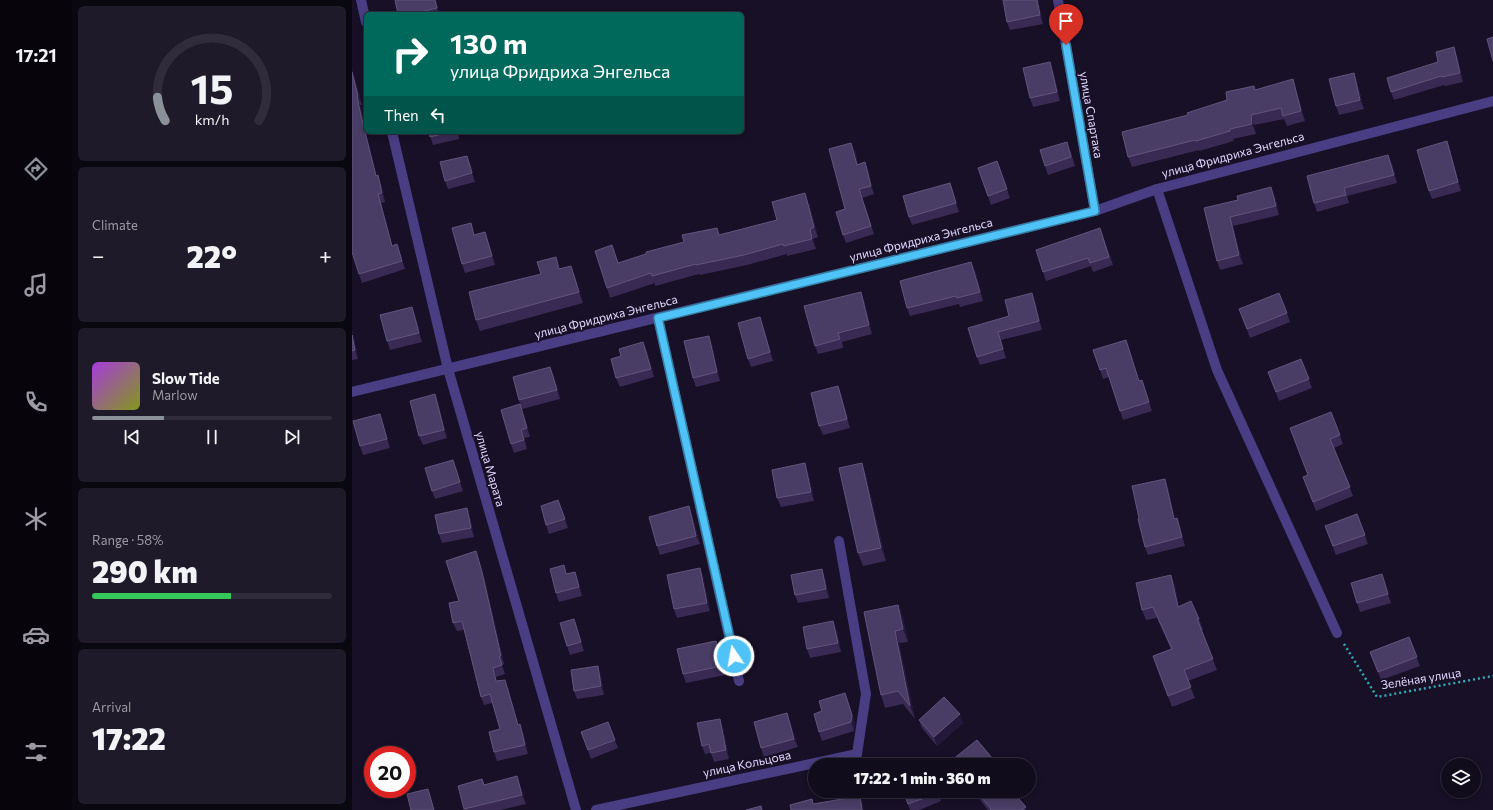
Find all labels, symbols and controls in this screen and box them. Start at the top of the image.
pin [1049,4,1083,45]
icon: arrive [1055,10,1077,32]
text: 130 m [450,26,527,60]
icon: right [384,28,436,80]
text: 17:21 [15,44,57,66]
text: улица Фридриха Энгельса [450,60,670,82]
text: 15 [190,62,234,113]
street label: улица Спартака [1077,70,1107,159]
icon: left [427,104,449,126]
text: Then [384,106,419,124]
text: km/h [195,110,229,128]
street label: улица Фридриха Энгельса [1160,128,1306,180]
icon: directions [22,155,50,183]
street label: улица Фридриха Энгельса [848,214,994,264]
text: Climate [92,217,138,233]
text: 22° [187,237,237,274]
text: − [92,242,105,269]
text: + [319,242,332,269]
icon: music [22,271,50,299]
street label: улица Фридриха Энгельса [533,291,679,341]
text: Slow Tide [152,369,220,387]
text: Marlow [152,387,198,403]
icon: phone [22,388,50,416]
icon: previous [121,426,143,448]
icon: pause [201,426,223,448]
icon: next [281,426,303,448]
street label: улица Марата [474,429,508,508]
icon: climate [22,505,50,533]
text: Range · 58% [92,532,164,548]
text: 290 km [92,552,198,589]
icon: car [22,621,50,649]
position arrow [713,635,755,677]
street label: Зелёная улица [1380,665,1462,691]
text: Arrival [92,699,131,715]
text: 17:22 [92,719,166,756]
icon: filters [22,738,50,766]
speed limit sign: 20 [364,746,416,798]
street label: улица Кольцова [701,747,792,779]
map controls [1441,758,1481,798]
button: layers [1441,758,1481,798]
text: 17:22 · 1 min · 360 m [853,769,991,787]

